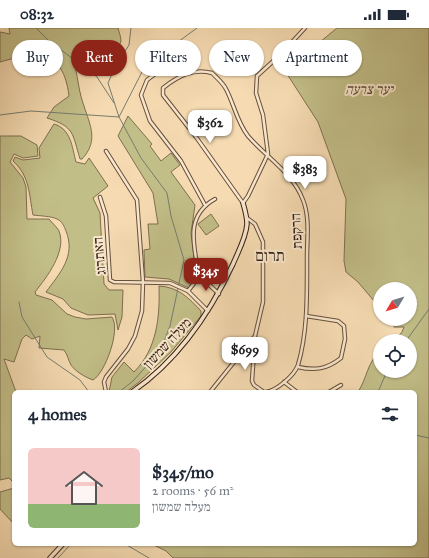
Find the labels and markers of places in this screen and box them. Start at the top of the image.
pin: $362 [186,110,234,144]
pin: $383 [281,156,329,190]
pin: $345 [182,258,230,292]
pin: $699 [221,337,269,371]

